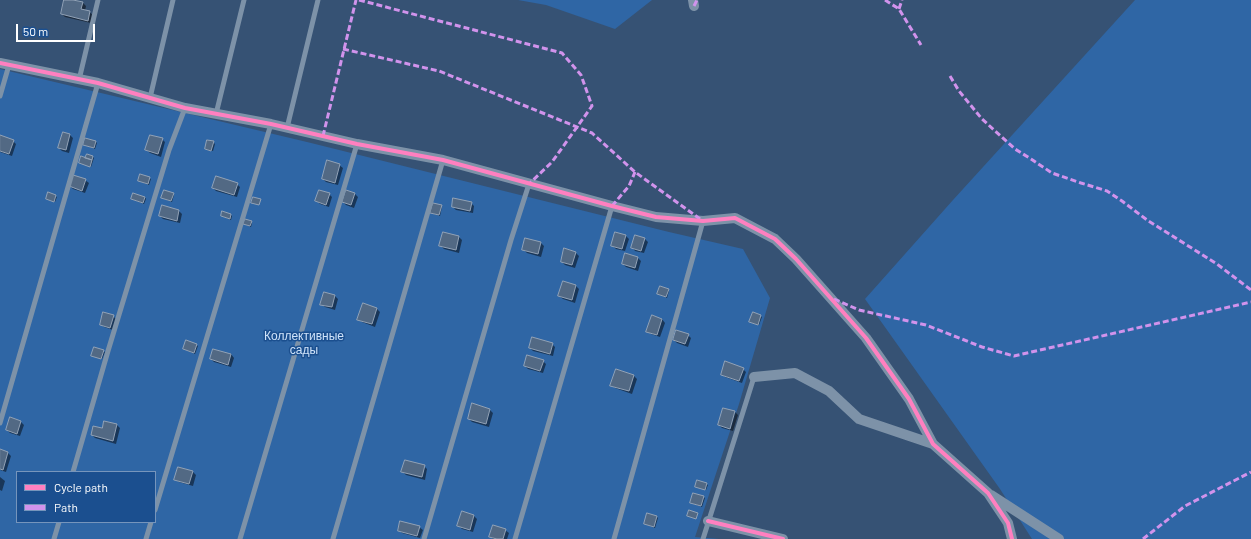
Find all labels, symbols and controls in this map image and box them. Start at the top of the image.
scale bar [18,16,97,42]
text: 50 m [23,24,48,38]
park label: Коллективные сады [264,329,344,357]
legend [16,471,156,523]
text: Cycle path [54,480,108,494]
text: Path [54,500,78,514]

